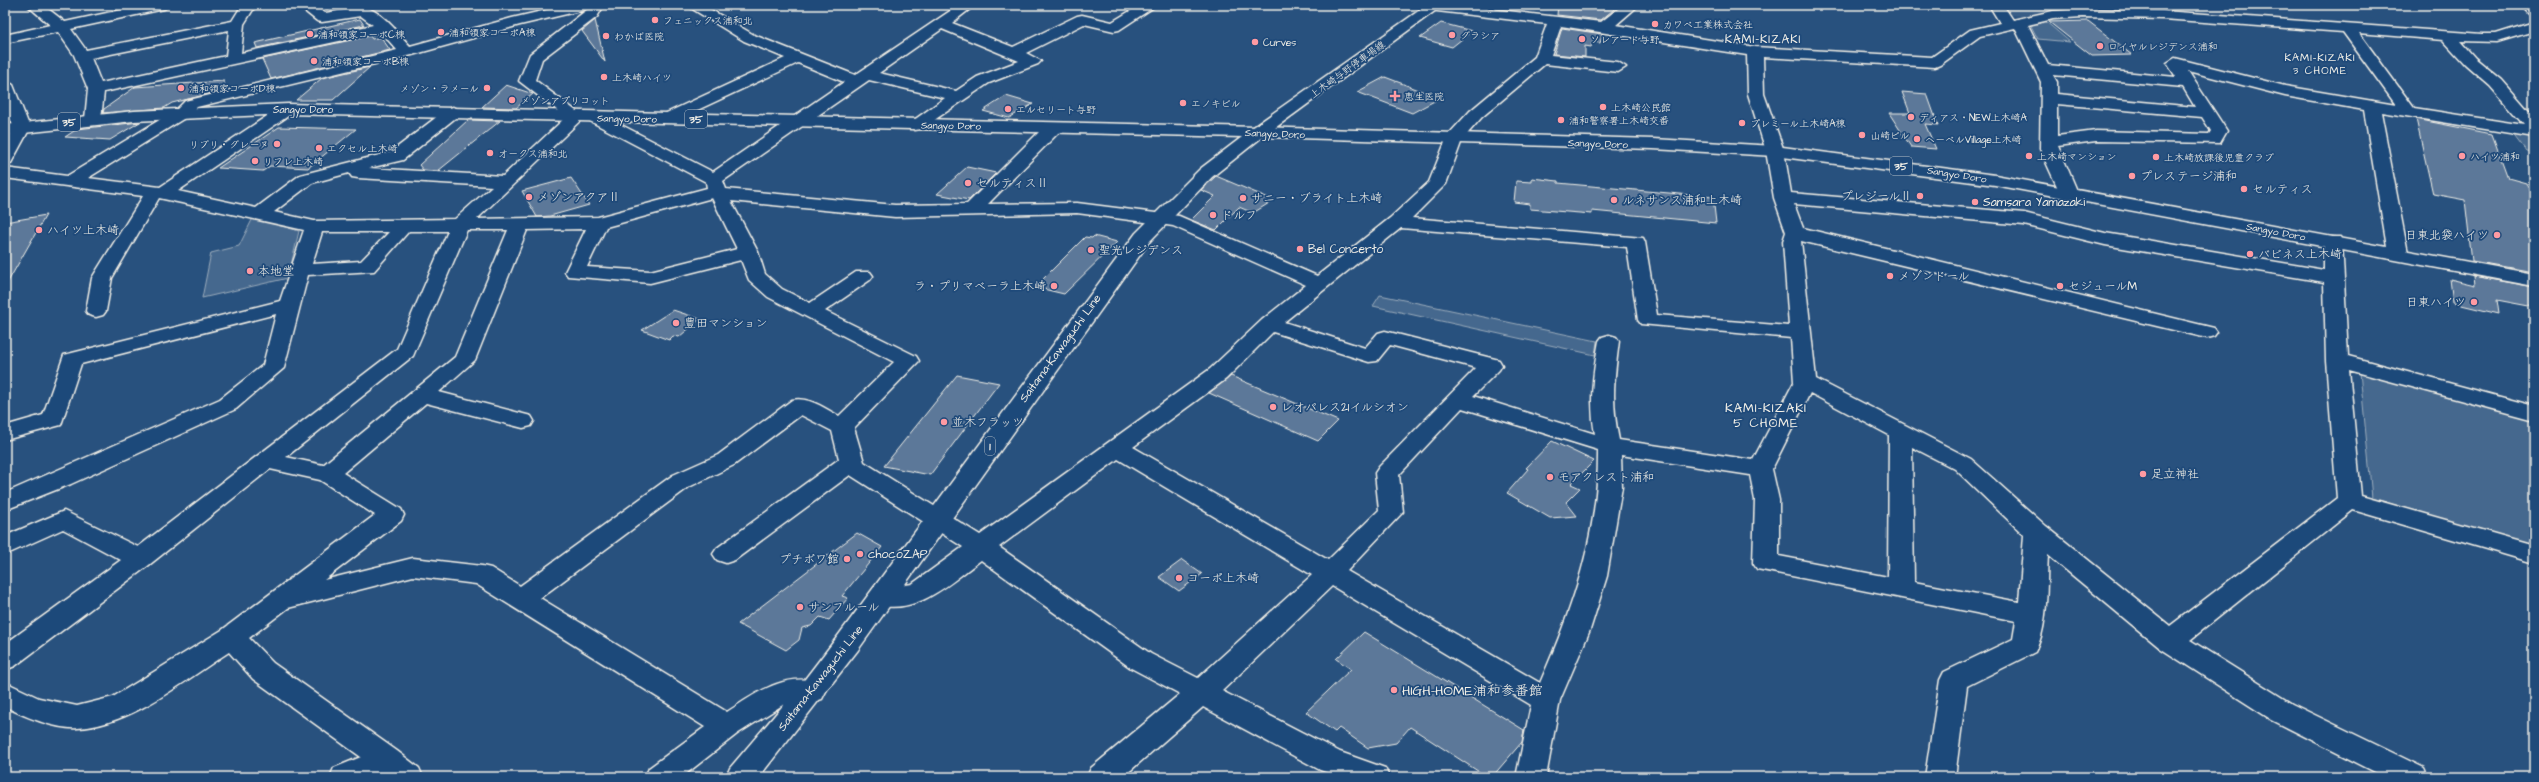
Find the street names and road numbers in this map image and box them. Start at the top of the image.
street label: 上木崎与野停車場線 [1307,38,1388,102]
street label: Sangyo Doro [273,103,333,118]
road number: 35 [685,110,707,128]
street label: Sangyo Doro [597,111,657,128]
road number: 35 [58,113,80,131]
street label: Sangyo Doro [921,118,981,135]
street label: Sangyo Doro [1245,126,1306,143]
street label: Sangyo Doro [1568,136,1629,153]
road number: 35 [1890,157,1912,175]
street label: Sangyo Doro [1926,163,1988,188]
street label: Sangyo Doro [2245,219,2307,246]
street label: Saitama-Kawaguchi Line [1015,290,1107,406]
road number: 1 [985,437,995,455]
street label: Saitama-Kawaguchi Line [774,621,868,735]

